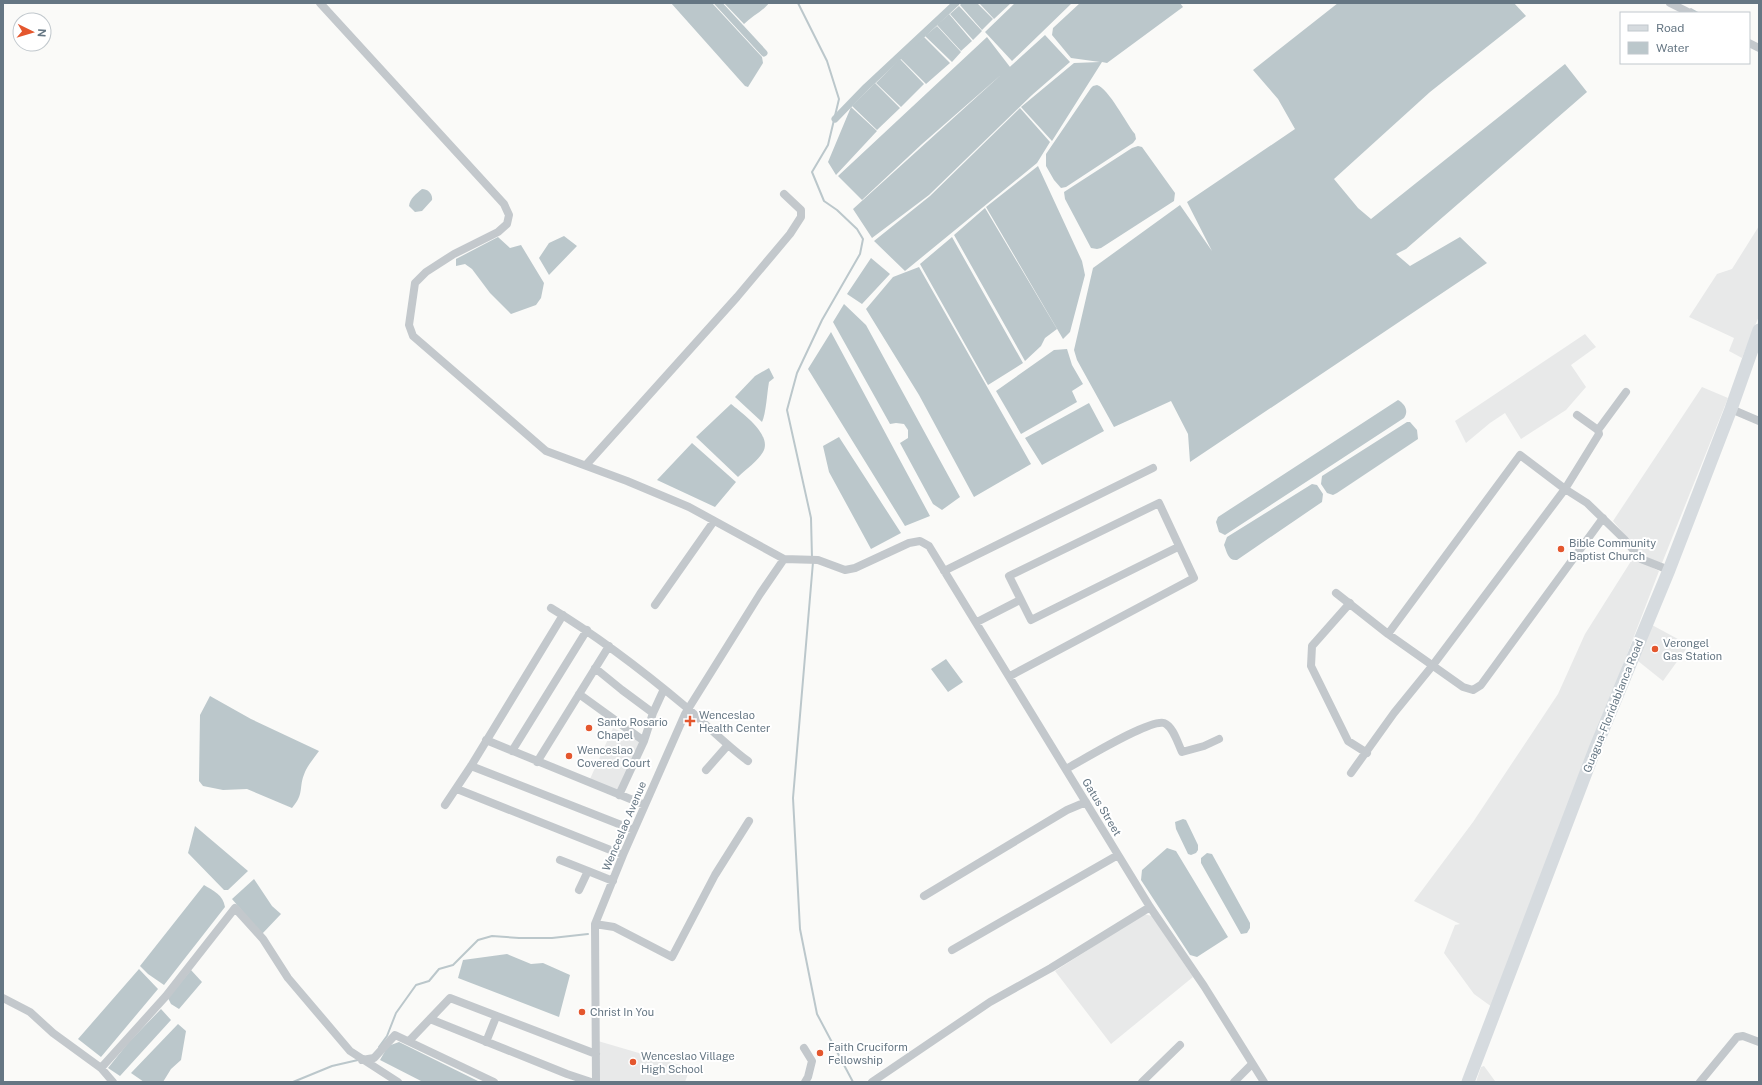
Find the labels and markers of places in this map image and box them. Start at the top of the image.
place label: Bible Community Baptist Church [1569,537,1656,562]
marker: Bible Community Baptist Church [1556,544,1566,554]
place label: Verongel Gas Station [1663,637,1722,662]
marker: Verongel Gas Station [1650,644,1660,654]
place label: Wenceslao Health Center [699,709,770,734]
marker: Wenceslao Health Center [684,715,696,727]
place label: Santo Rosario Chapel [597,716,668,741]
marker: Santo Rosario Chapel [584,723,594,733]
place label: Wenceslao Covered Court [577,744,651,769]
marker: Wenceslao Covered Court [564,751,574,761]
place label: Christ In You [590,1006,654,1018]
marker: Christ In You [577,1007,587,1017]
place label: Faith Cruciform Fellowship [828,1041,908,1066]
marker: Faith Cruciform Fellowship [815,1048,825,1058]
place label: Wenceslao Village High School [641,1050,735,1075]
marker: Wenceslao Village High School [628,1057,638,1067]

